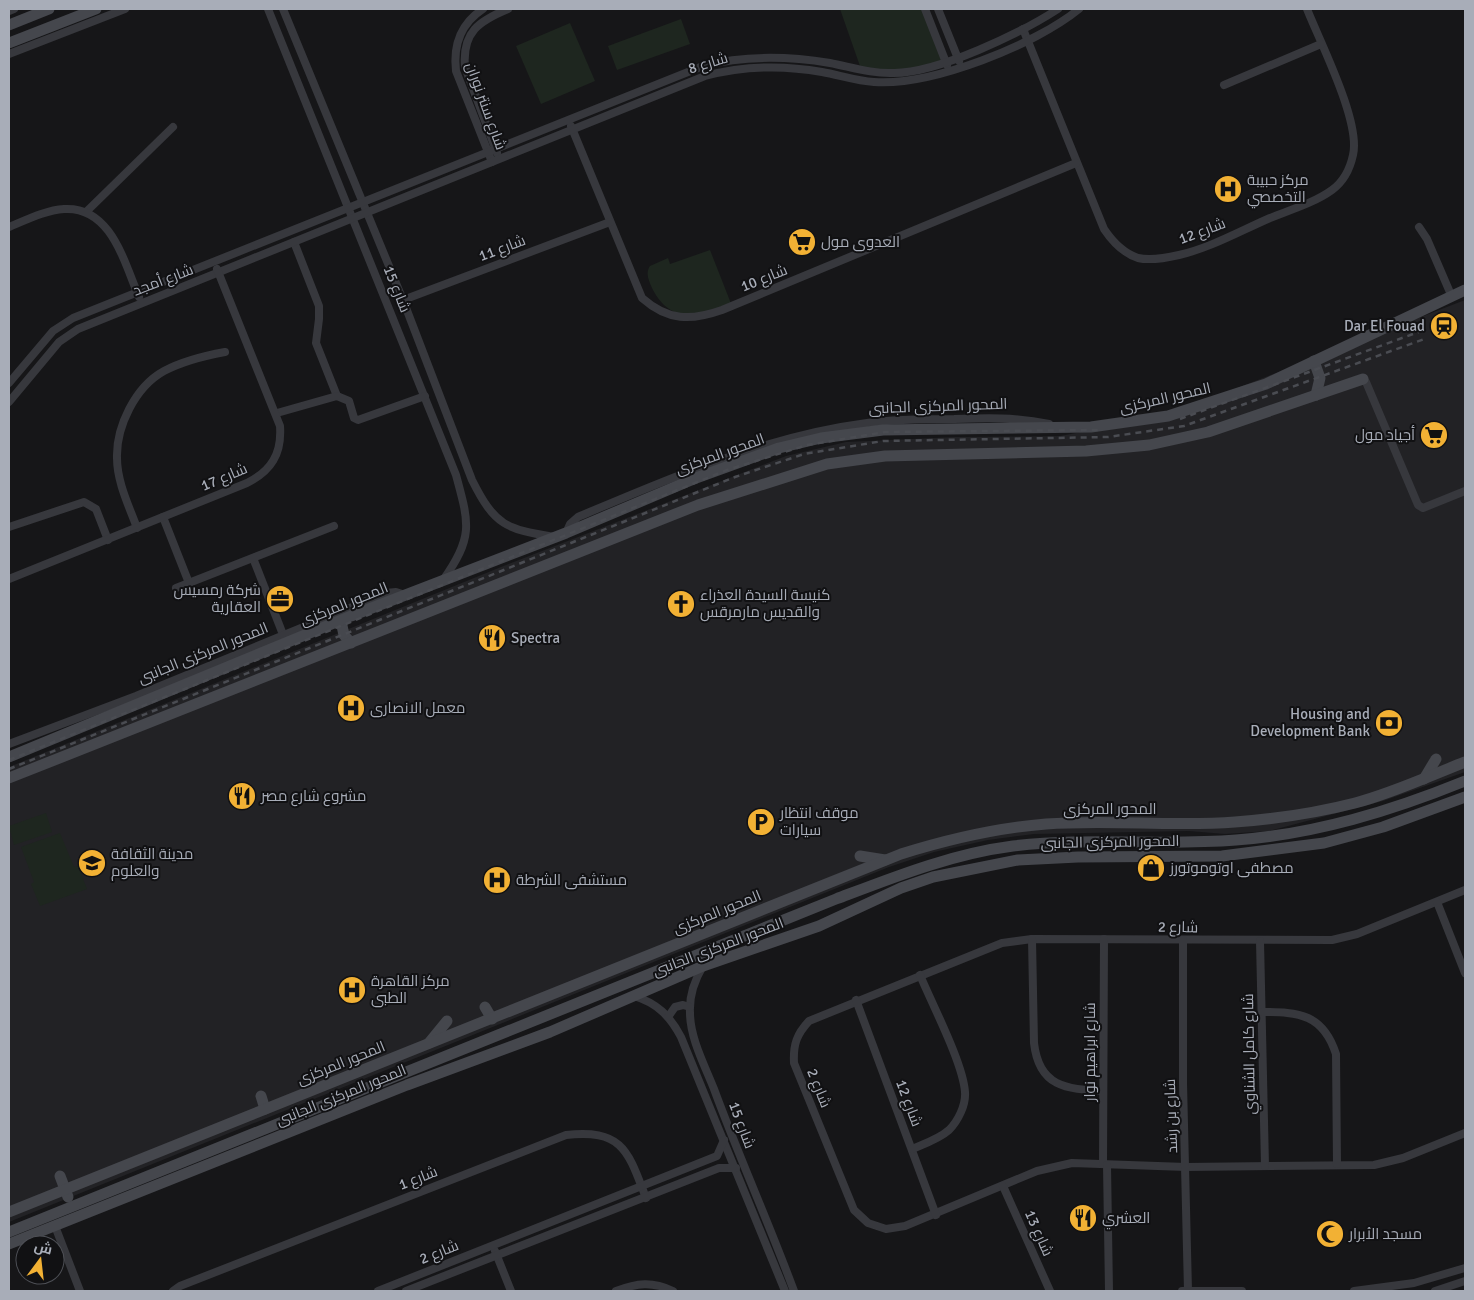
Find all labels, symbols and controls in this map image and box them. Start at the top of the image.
street label: شارع 8 [686,48,731,79]
street label: شارع سنتر نوران [460,60,510,153]
place label: مركز حبيبة التخصصي [1247,171,1309,209]
hospital icon: مركز حبيبة التخصصي [1213,174,1243,204]
street label: شارع 12 [1176,214,1229,250]
supermarket icon: العدوى مول [787,227,817,257]
street label: شارع 11 [476,231,529,267]
place label: العدوى مول [821,233,900,252]
street label: شارع أمجد [130,259,196,302]
street label: شارع 10 [738,261,791,297]
street label: شارع 15 [378,263,414,316]
station icon: Dar El Fouad [1429,311,1459,341]
place label: Dar El Fouad [1344,317,1425,335]
street label: المحور المركزى [1117,379,1213,418]
street label: المحور المركزى الجانبى [868,395,1008,418]
supermarket icon: أجياد مول [1419,420,1449,450]
place label: أجياد مول [1355,425,1415,444]
street label: المحور المركزى [673,430,767,479]
street label: شارع 17 [198,459,251,497]
street label: المحور المركزى [297,578,391,631]
place label: شركة رمسيس العقارية [173,581,261,616]
office icon: شركة رمسيس العقارية [265,584,295,614]
place label: كنيسة السيدة العذراء والقديس مارمرقس [700,586,831,622]
church icon: كنيسة السيدة العذراء والقديس مارمرقس [666,589,696,619]
street label: المحور المركزى الجانبى [135,619,271,688]
restaurant icon: Spectra [477,623,507,653]
place label: Spectra [511,629,560,647]
hospital icon: معمل الانصارى [336,693,366,723]
place label: معمل الانصارى [370,699,465,718]
place label: Housing and Development Bank [1250,705,1370,740]
bank icon: Housing and Development Bank [1374,708,1404,738]
restaurant icon: مشروع شارع مصر [227,781,257,811]
place label: مشروع شارع مصر [260,787,366,807]
street label: المحور المركزى [1063,800,1157,819]
place label: موقف انتظار سيارات [779,804,859,839]
parking icon: موقف انتظار سيارات [746,807,776,837]
street label: المحور المركزى الجانبى [1040,832,1180,853]
place label: مدينة الثقافة والعلوم [111,845,193,881]
school or university icon: مدينة الثقافة والعلوم [77,848,107,878]
shop icon: مصطفى اوتوموتورز [1136,853,1166,883]
place label: مصطفى اوتوموتورز [1169,859,1294,878]
hospital icon: مستشفى الشرطة [482,865,512,895]
place label: مستشفى الشرطة [516,871,627,890]
street label: المحور المركزى [670,886,764,939]
street label: المحور المركزى الجانبى [650,914,786,981]
street label: شارع 2 [1158,918,1198,938]
place label: مركز القاهرة الطبى [371,972,450,1008]
hospital icon: مركز القاهرة الطبى [337,975,367,1005]
street label: شارع كامل الشناوي [1239,993,1262,1115]
street label: شارع ابراهيم نوار [1081,1002,1101,1103]
street label: المحور المركزى [294,1037,388,1090]
street label: المحور المركزى الجانبى [273,1061,409,1130]
street label: شارع 2 [801,1066,835,1111]
street label: شارع 12 [890,1077,926,1130]
street label: شارع بن رشد [1161,1078,1183,1154]
street label: شارع 15 [723,1099,759,1152]
street label: شارع 1 [396,1162,441,1196]
restaurant icon: العشري [1068,1203,1098,1233]
street label: شارع 13 [1019,1207,1057,1260]
place label: العشري [1102,1209,1150,1230]
mosque icon: مسجد الأبرار [1315,1219,1345,1249]
place label: مسجد الأبرار [1348,1225,1422,1243]
north arrow [15,1235,65,1285]
street label: شارع 2 [417,1236,462,1270]
text: ش [32,1237,54,1258]

